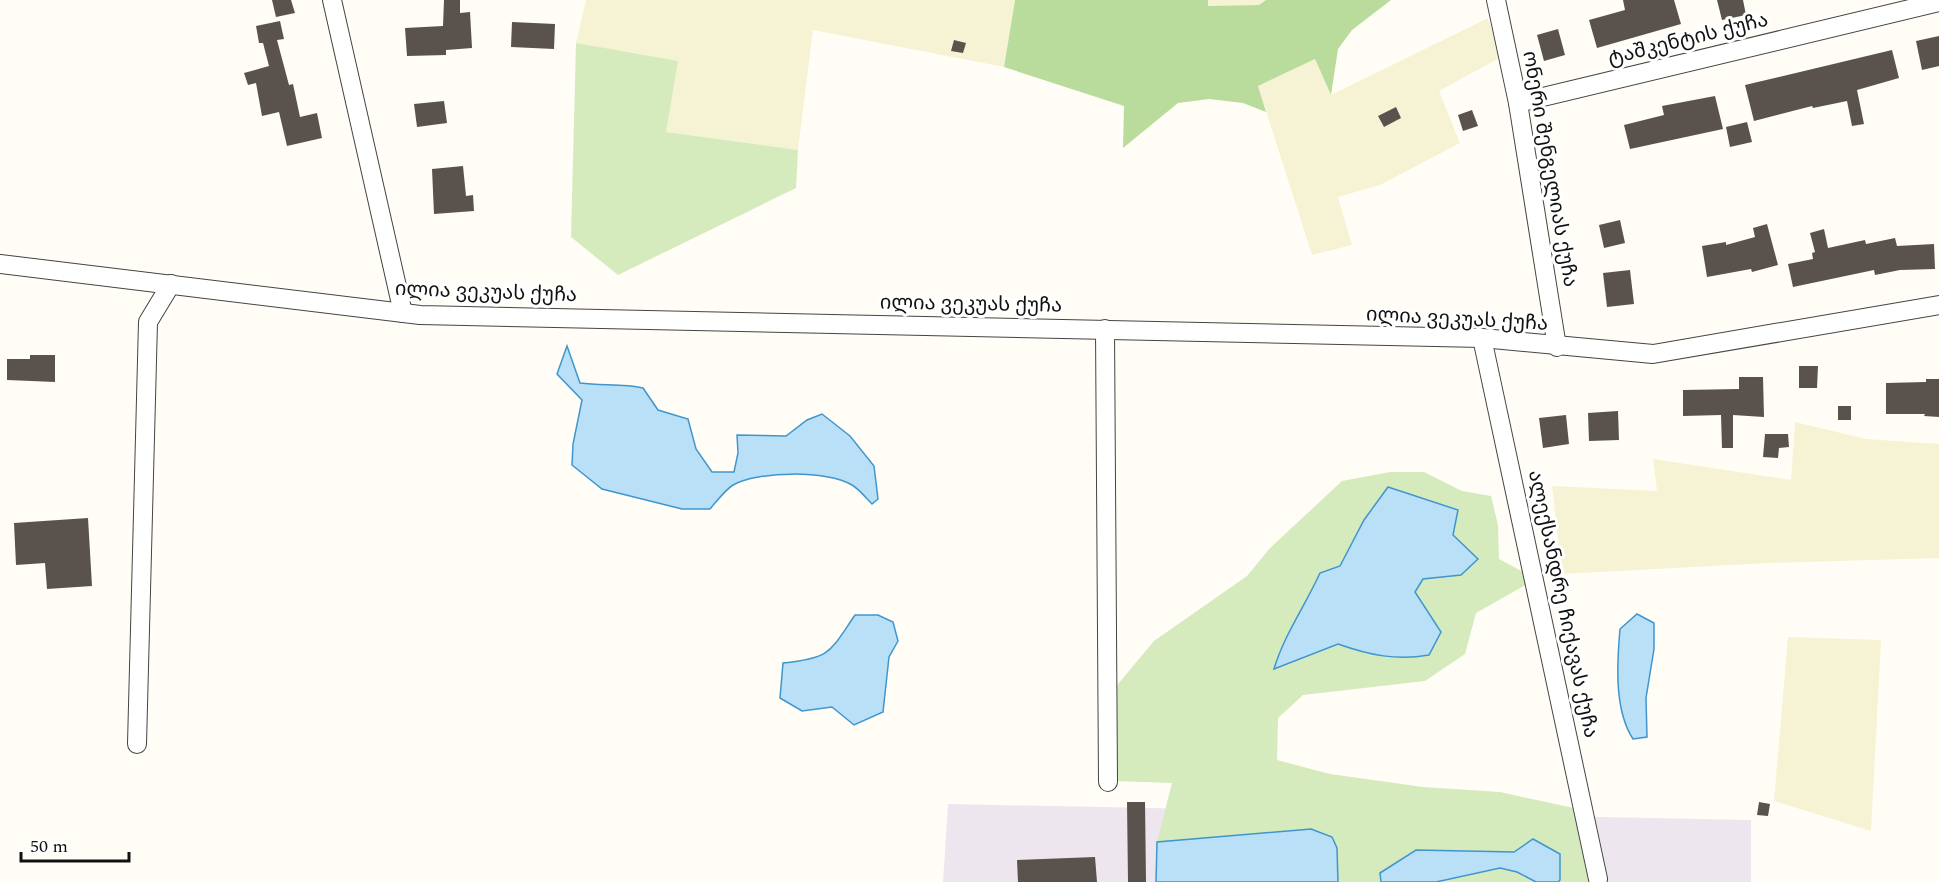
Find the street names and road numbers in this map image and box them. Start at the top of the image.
street label: ტაშკენტის ქუჩა [1605,5,1771,73]
street label: ონერი შენგელიას ქუჩა [1514,49,1586,289]
street label: ილია ვეკუას ქუჩა [394,274,578,310]
street label: ილია ვეკუას ქუჩა [880,287,1062,321]
street label: ილია ვეკუას ქუჩა [1365,299,1549,339]
street label: ალექსანდრე ჩიქავას ქუჩა [1520,467,1606,741]

